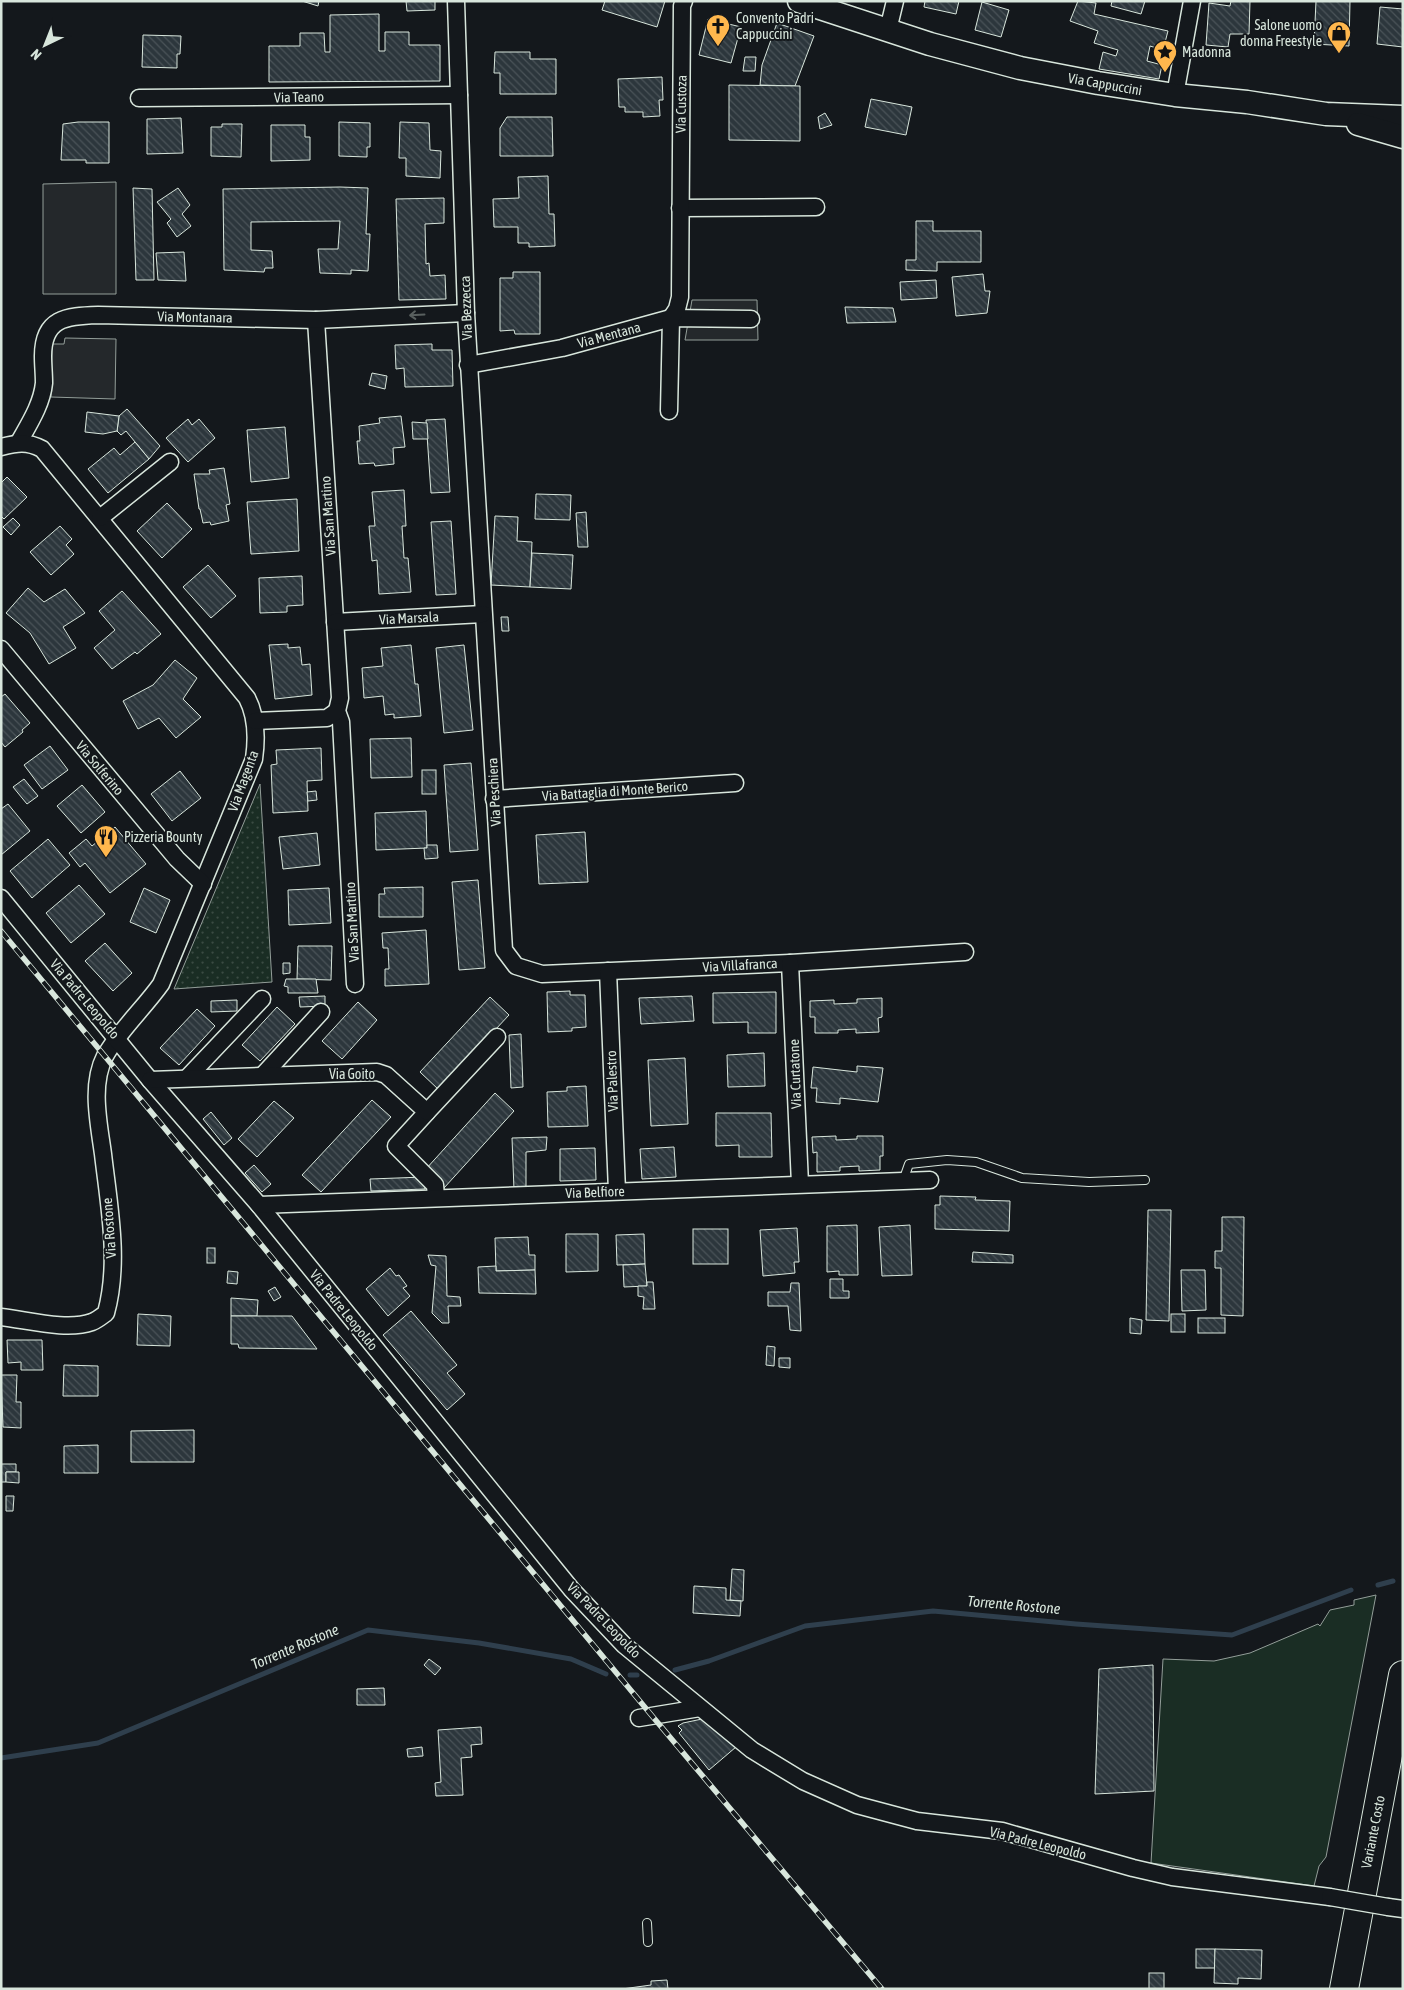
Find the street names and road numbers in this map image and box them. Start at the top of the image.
street label: Via Cappuccini [1067,70,1143,98]
street label: Via Custoza [672,75,690,133]
street label: Via Teano [274,89,324,105]
street label: Via Bezzecca [457,275,475,341]
street label: Via Montanara [157,308,233,326]
street label: Via Mentana [576,319,642,351]
street label: Via San Martino [317,475,339,557]
street label: Via Marsala [379,608,439,628]
street label: Via Solferino [73,738,127,798]
street label: Via Magenta [225,748,261,814]
street label: Via Peschiera [484,757,504,827]
street label: Via Battaglia di Monte Berico [541,778,689,804]
street label: Via San Martino [342,882,362,962]
street label: Via Villafranca [702,955,778,975]
street label: Via Padre Leopoldo [47,956,123,1042]
street label: Via Curtatone [786,1039,804,1109]
street label: Via Palestro [603,1050,621,1112]
street label: Via Goito [329,1066,375,1082]
street label: Via Belfiore [565,1183,625,1201]
street label: Via Rostone [99,1197,119,1259]
street label: Via Padre Leopoldo [307,1267,381,1353]
street label: Via Padre Leopoldo [564,1579,644,1661]
street label: Variante Costo [1358,1794,1388,1870]
street label: Via Padre Leopoldo [988,1823,1088,1863]

